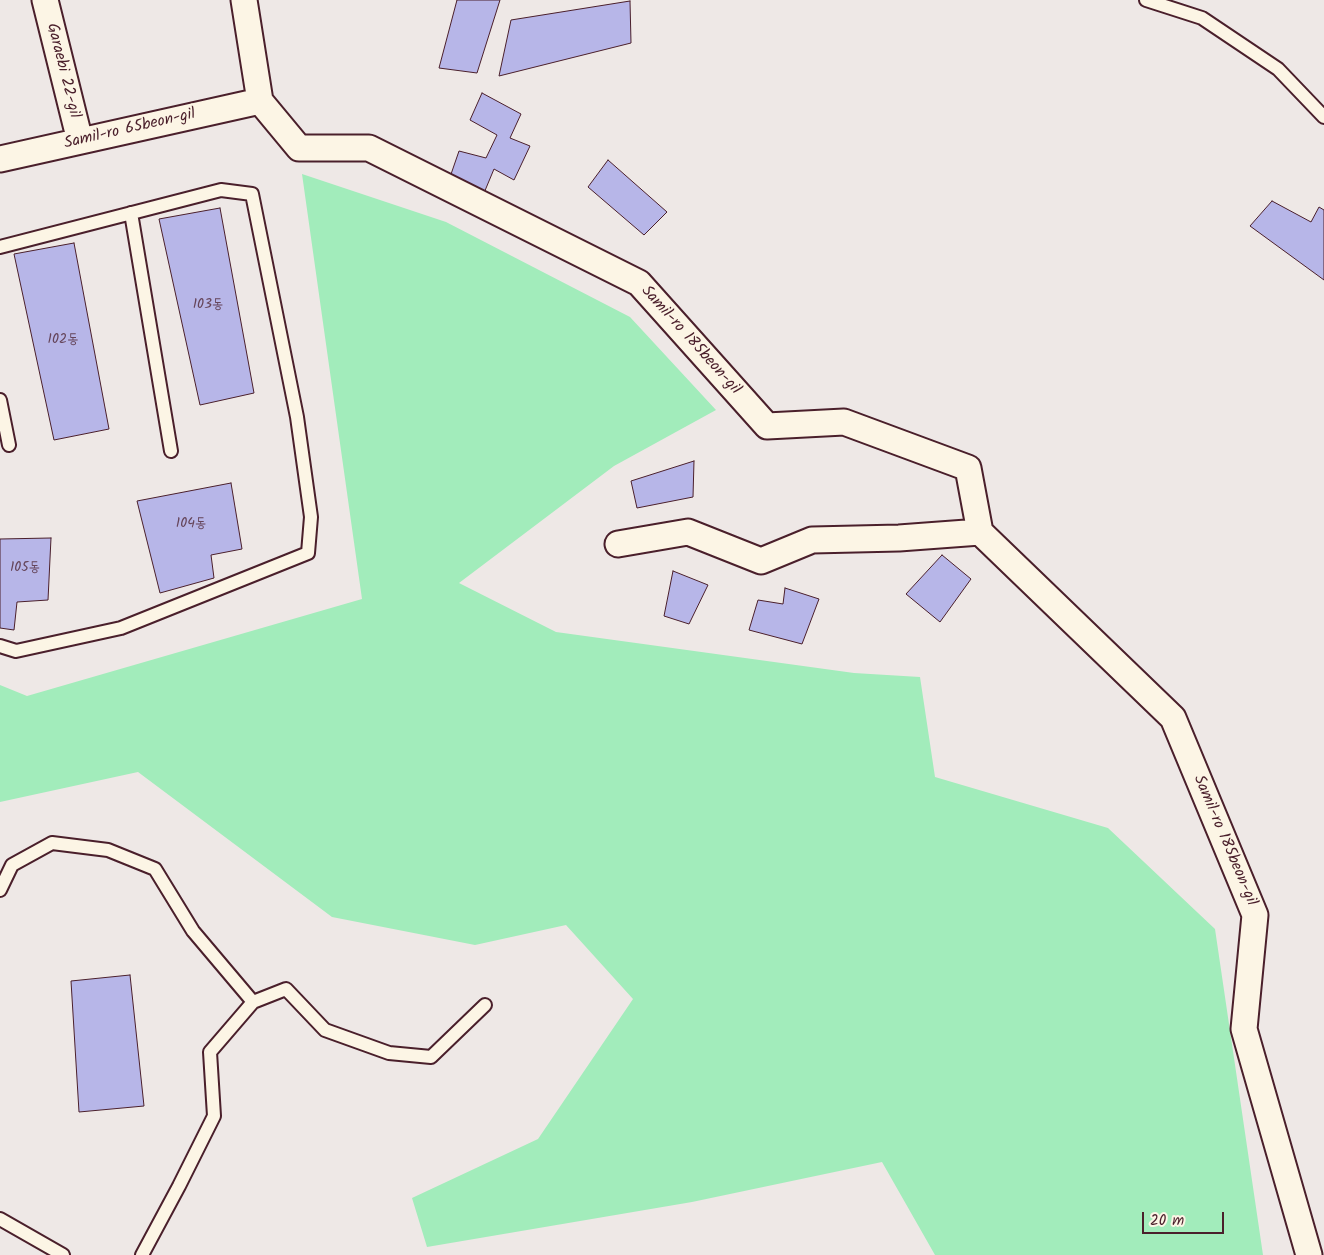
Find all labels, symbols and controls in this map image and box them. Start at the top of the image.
street label: Garaebi 22-gil [41,22,83,120]
street label: Samil-ro 65beon-gil [62,106,198,154]
street label: Samil-ro 185beon-gil [636,283,744,399]
house number: 103동 [193,298,223,314]
house number: 102동 [48,333,78,349]
house number: 104동 [176,517,206,533]
house number: 105동 [10,561,40,577]
street label: Samil-ro 185beon-gil [1188,773,1260,909]
scale bar [1144,1202,1226,1234]
text: 20 m [1150,1209,1184,1233]

